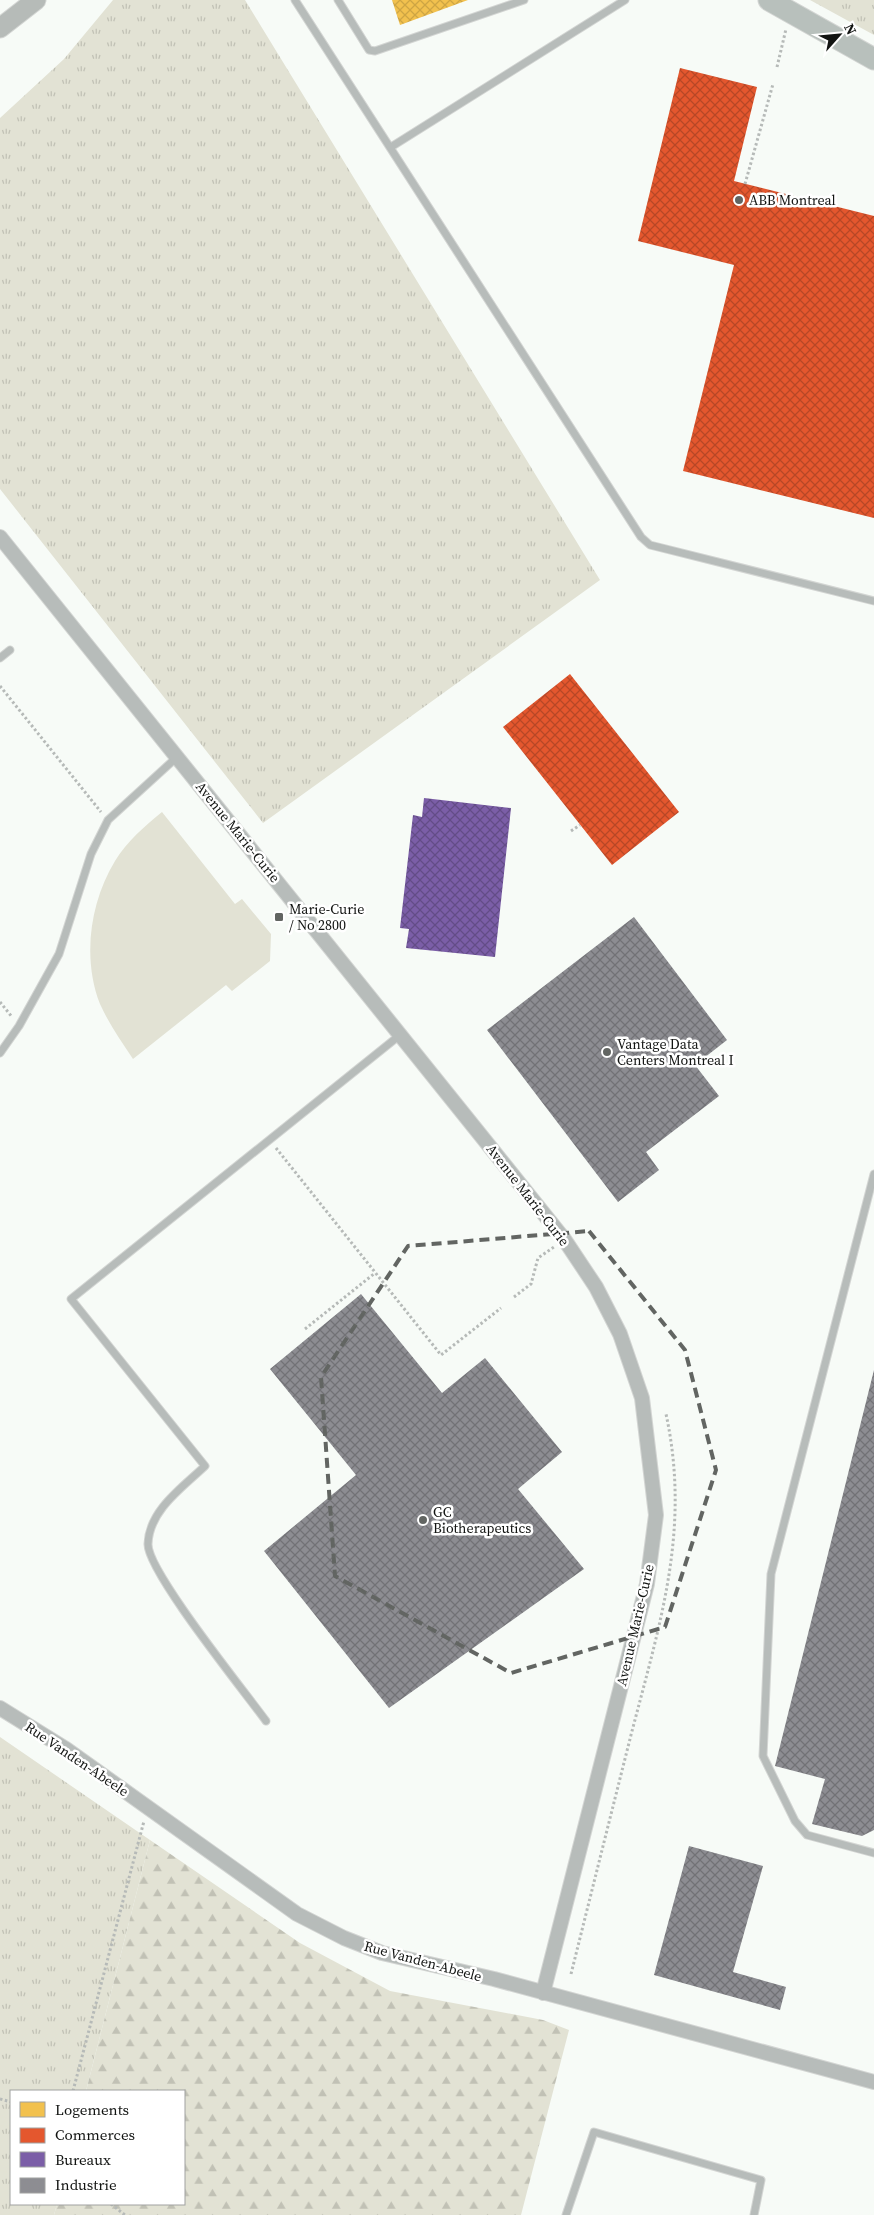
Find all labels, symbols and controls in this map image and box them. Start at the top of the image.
north arrow [814,10,864,60]
text: N [839,20,862,38]
place label: ABB Montreal [749,190,836,210]
marker: ABB Montreal [733,194,745,206]
street label: Avenue Marie-Curie [191,777,285,887]
place label: Marie-Curie / No 2800 [289,899,364,935]
marker: Marie-Curie / No 2800 [273,911,285,923]
place label: Vantage Data Centers Montreal I [617,1034,734,1070]
marker: Vantage Data Centers Montreal I [601,1046,613,1058]
street label: Avenue Marie-Curie [482,1140,574,1250]
place label: GC Biotherapeutics [433,1502,531,1538]
marker: GC Biotherapeutics [417,1514,429,1526]
street label: Avenue Marie-Curie [611,1562,659,1688]
street label: Rue Vanden-Abeele [21,1717,133,1801]
street label: Rue Vanden-Abeele [362,1936,484,1986]
legend [10,2090,185,2205]
text: Logements [55,2099,129,2120]
text: Commerces [55,2124,135,2145]
text: Bureaux [55,2149,111,2170]
text: Industrie [55,2174,117,2195]

